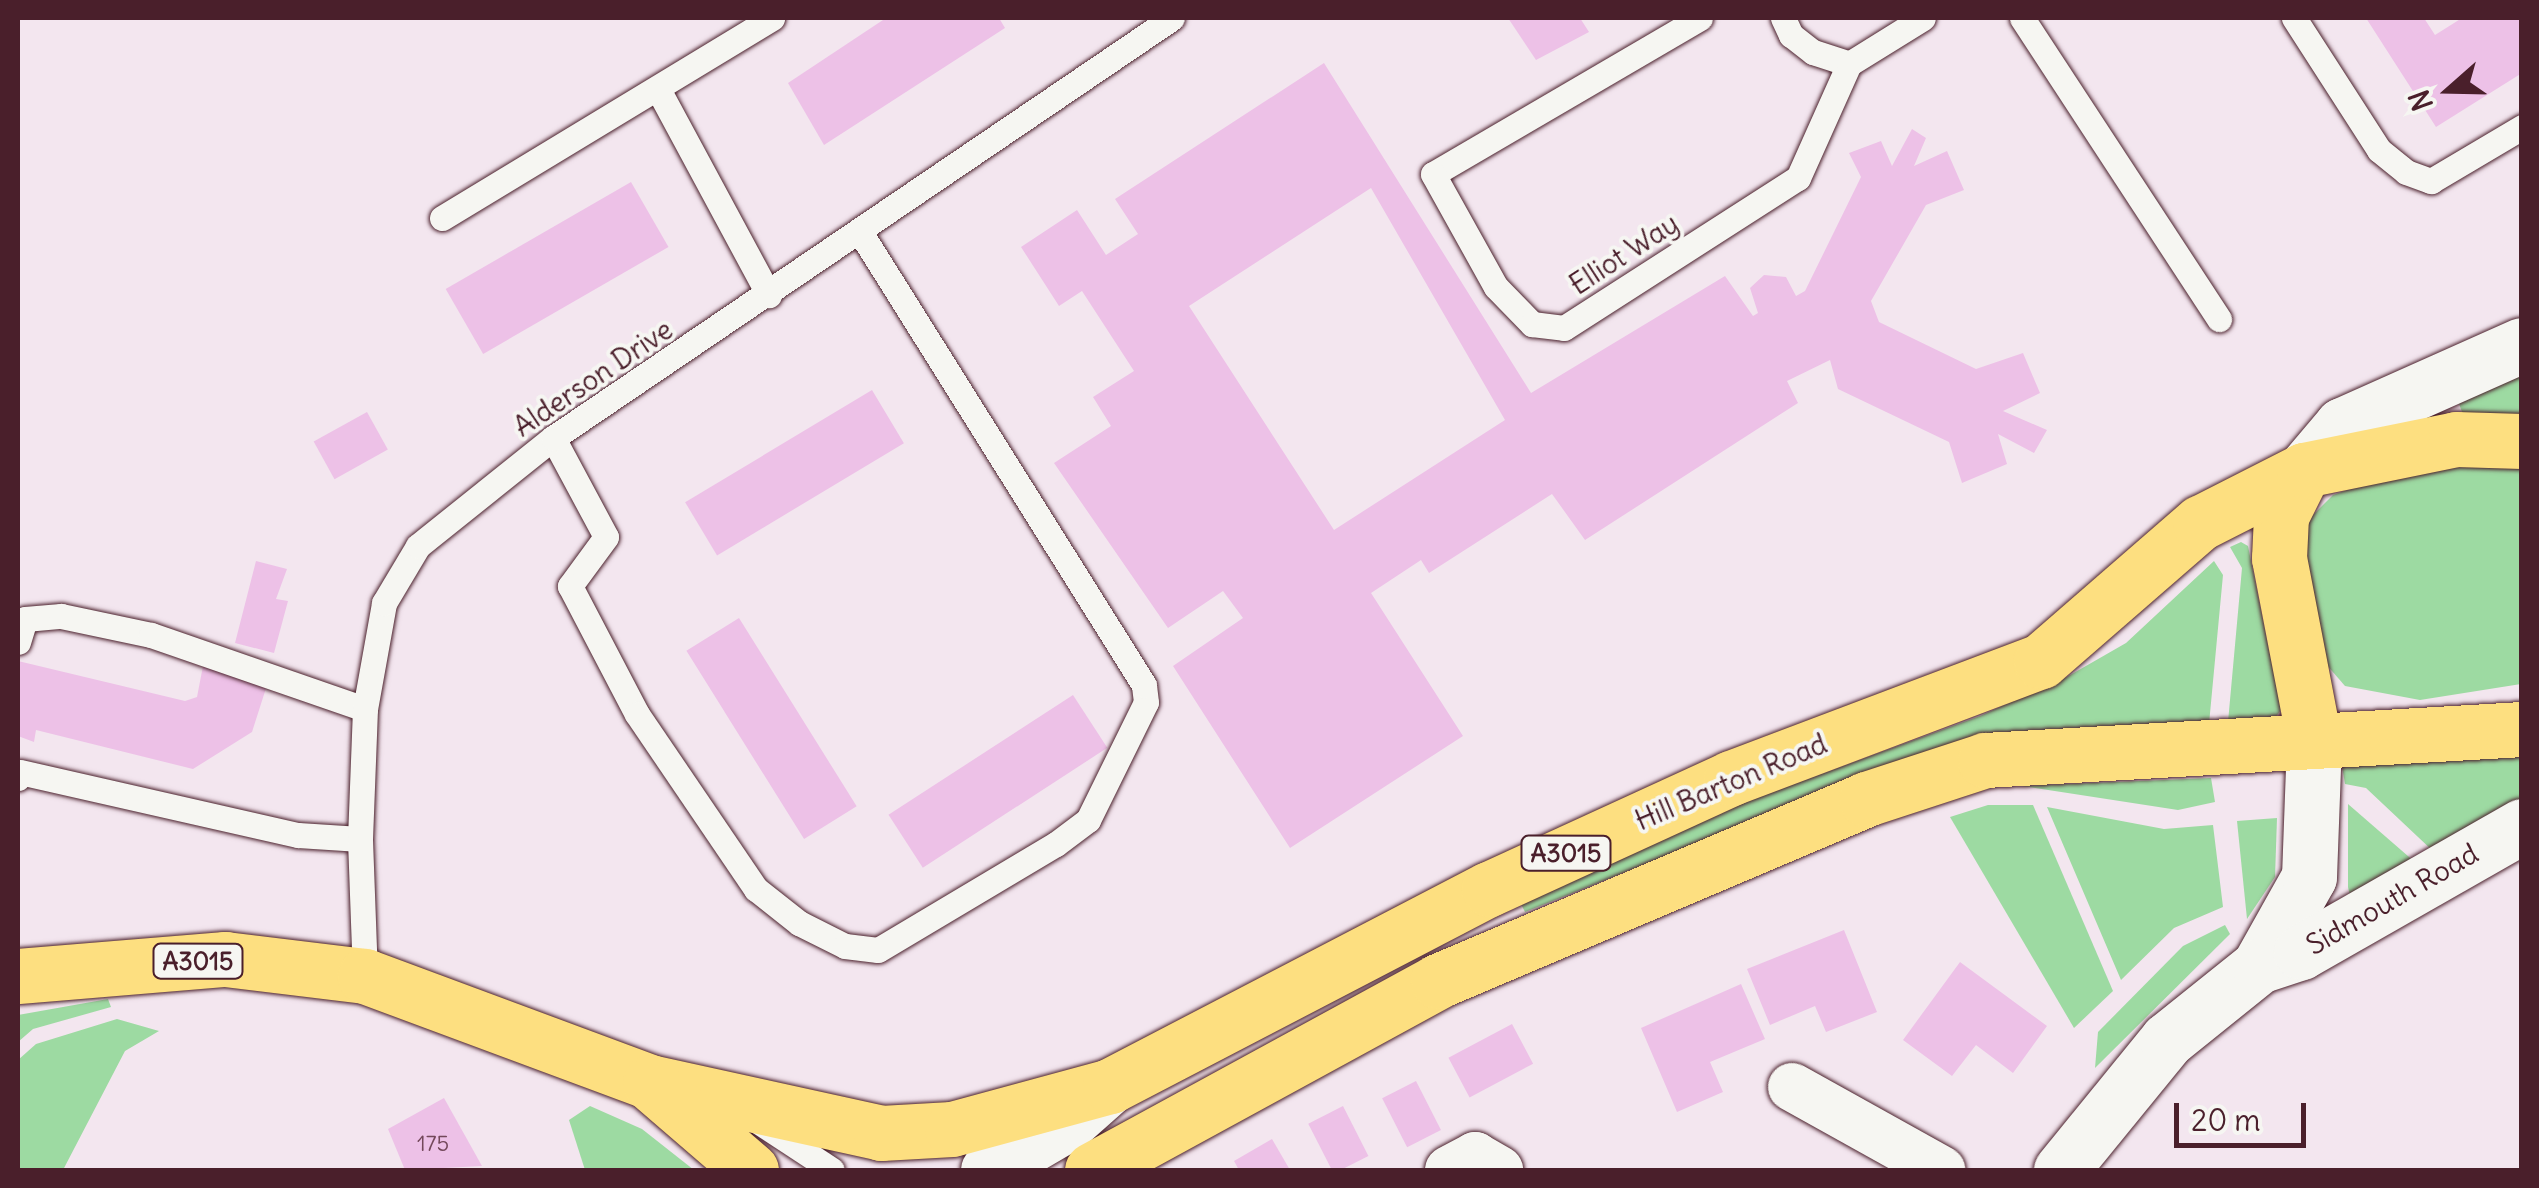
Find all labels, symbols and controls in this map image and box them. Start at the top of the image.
north arrow [2399,40,2499,140]
text: N [2401,85,2441,116]
street label: Elliot Way [1563,206,1685,302]
street label: Alderson Drive [507,312,679,444]
street label: Hill Barton Road [1630,726,1832,838]
road number: A3015 [1518,833,1614,873]
street label: Sidmouth Road [2300,836,2484,962]
road number: A3015 [150,941,246,981]
scale bar [2179,1083,2312,1145]
text: 20 m [2191,1101,2261,1139]
house number: 175 [417,1131,449,1157]

